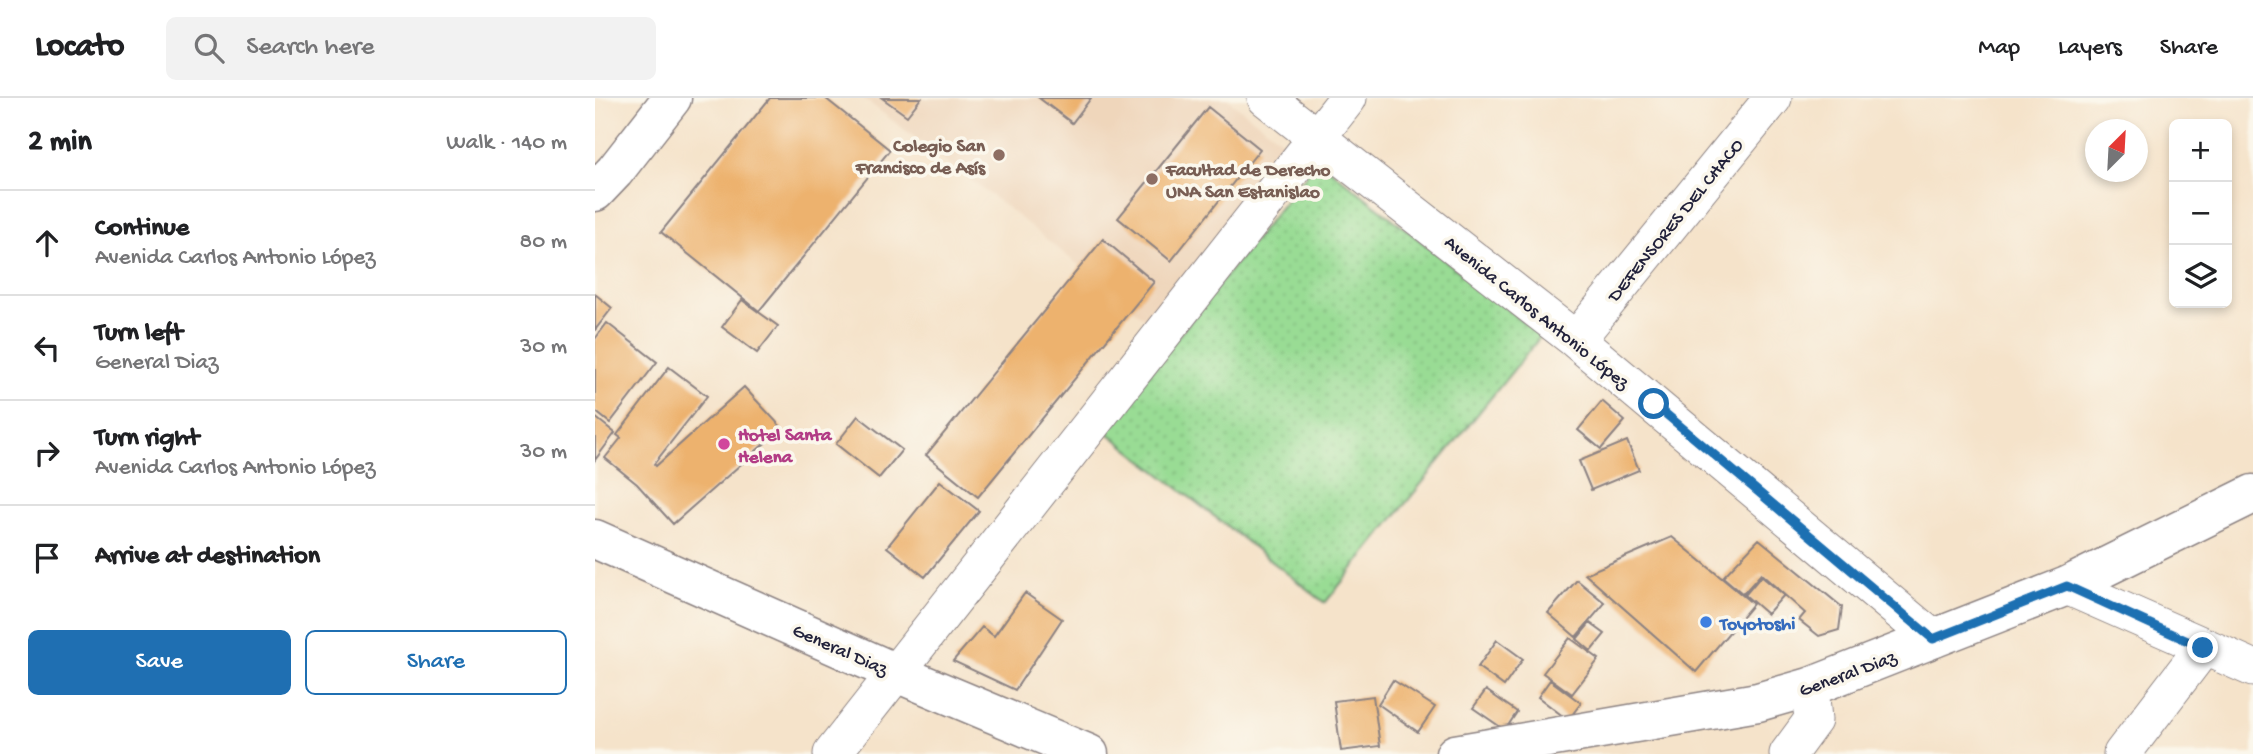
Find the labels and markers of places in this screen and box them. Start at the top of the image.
place label: Colegio San Francisco de Asís [855,136,986,181]
marker: Colegio San Francisco de Asís [991,147,1007,163]
place label: Facultad de Derecho UNA San Estanislao [1165,160,1331,205]
marker: Facultad de Derecho UNA San Estanislao [1144,171,1160,187]
place label: Hotel Santa Helena [738,425,833,470]
marker: Hotel Santa Helena [716,436,732,452]
marker: Toyotoshi [1698,614,1714,630]
place label: Toyotoshi [1718,614,1795,637]

